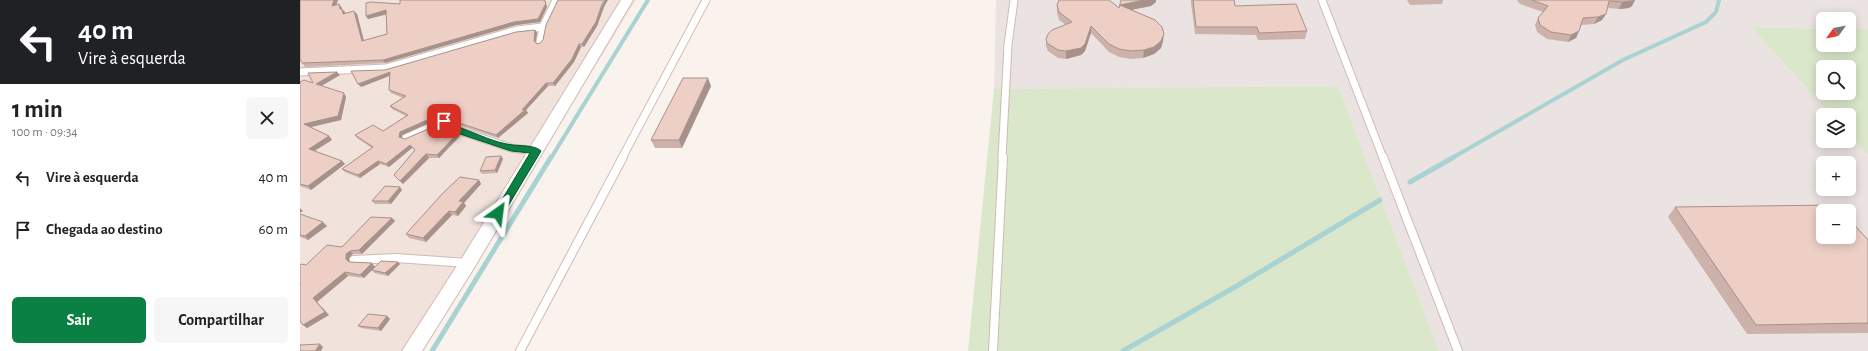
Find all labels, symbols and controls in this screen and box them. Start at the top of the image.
north arrow [1816,12,1856,52]
map controls [1816,12,1856,244]
icon: left [12,16,64,68]
text: 40 m [78,17,134,45]
text: Vire à esquerda [78,50,186,68]
button: search [1816,60,1856,100]
button: close [246,97,288,139]
text: 1 min [12,98,63,122]
pin [427,104,461,138]
button: layers [1816,108,1856,148]
icon: arrive [433,110,455,132]
text: 100 m · 09:34 [12,126,78,139]
button: + [1816,156,1856,196]
icon: left [12,167,34,189]
text: Vire à esquerda [46,170,139,185]
text: 40 m [258,170,288,185]
position arrow [477,192,519,234]
button: − [1816,204,1856,244]
icon: arrive [12,219,34,241]
text: Chegada ao destino [46,222,163,237]
text: 60 m [259,222,288,237]
button: Sair [12,297,146,343]
button: Compartilhar [154,297,288,343]

